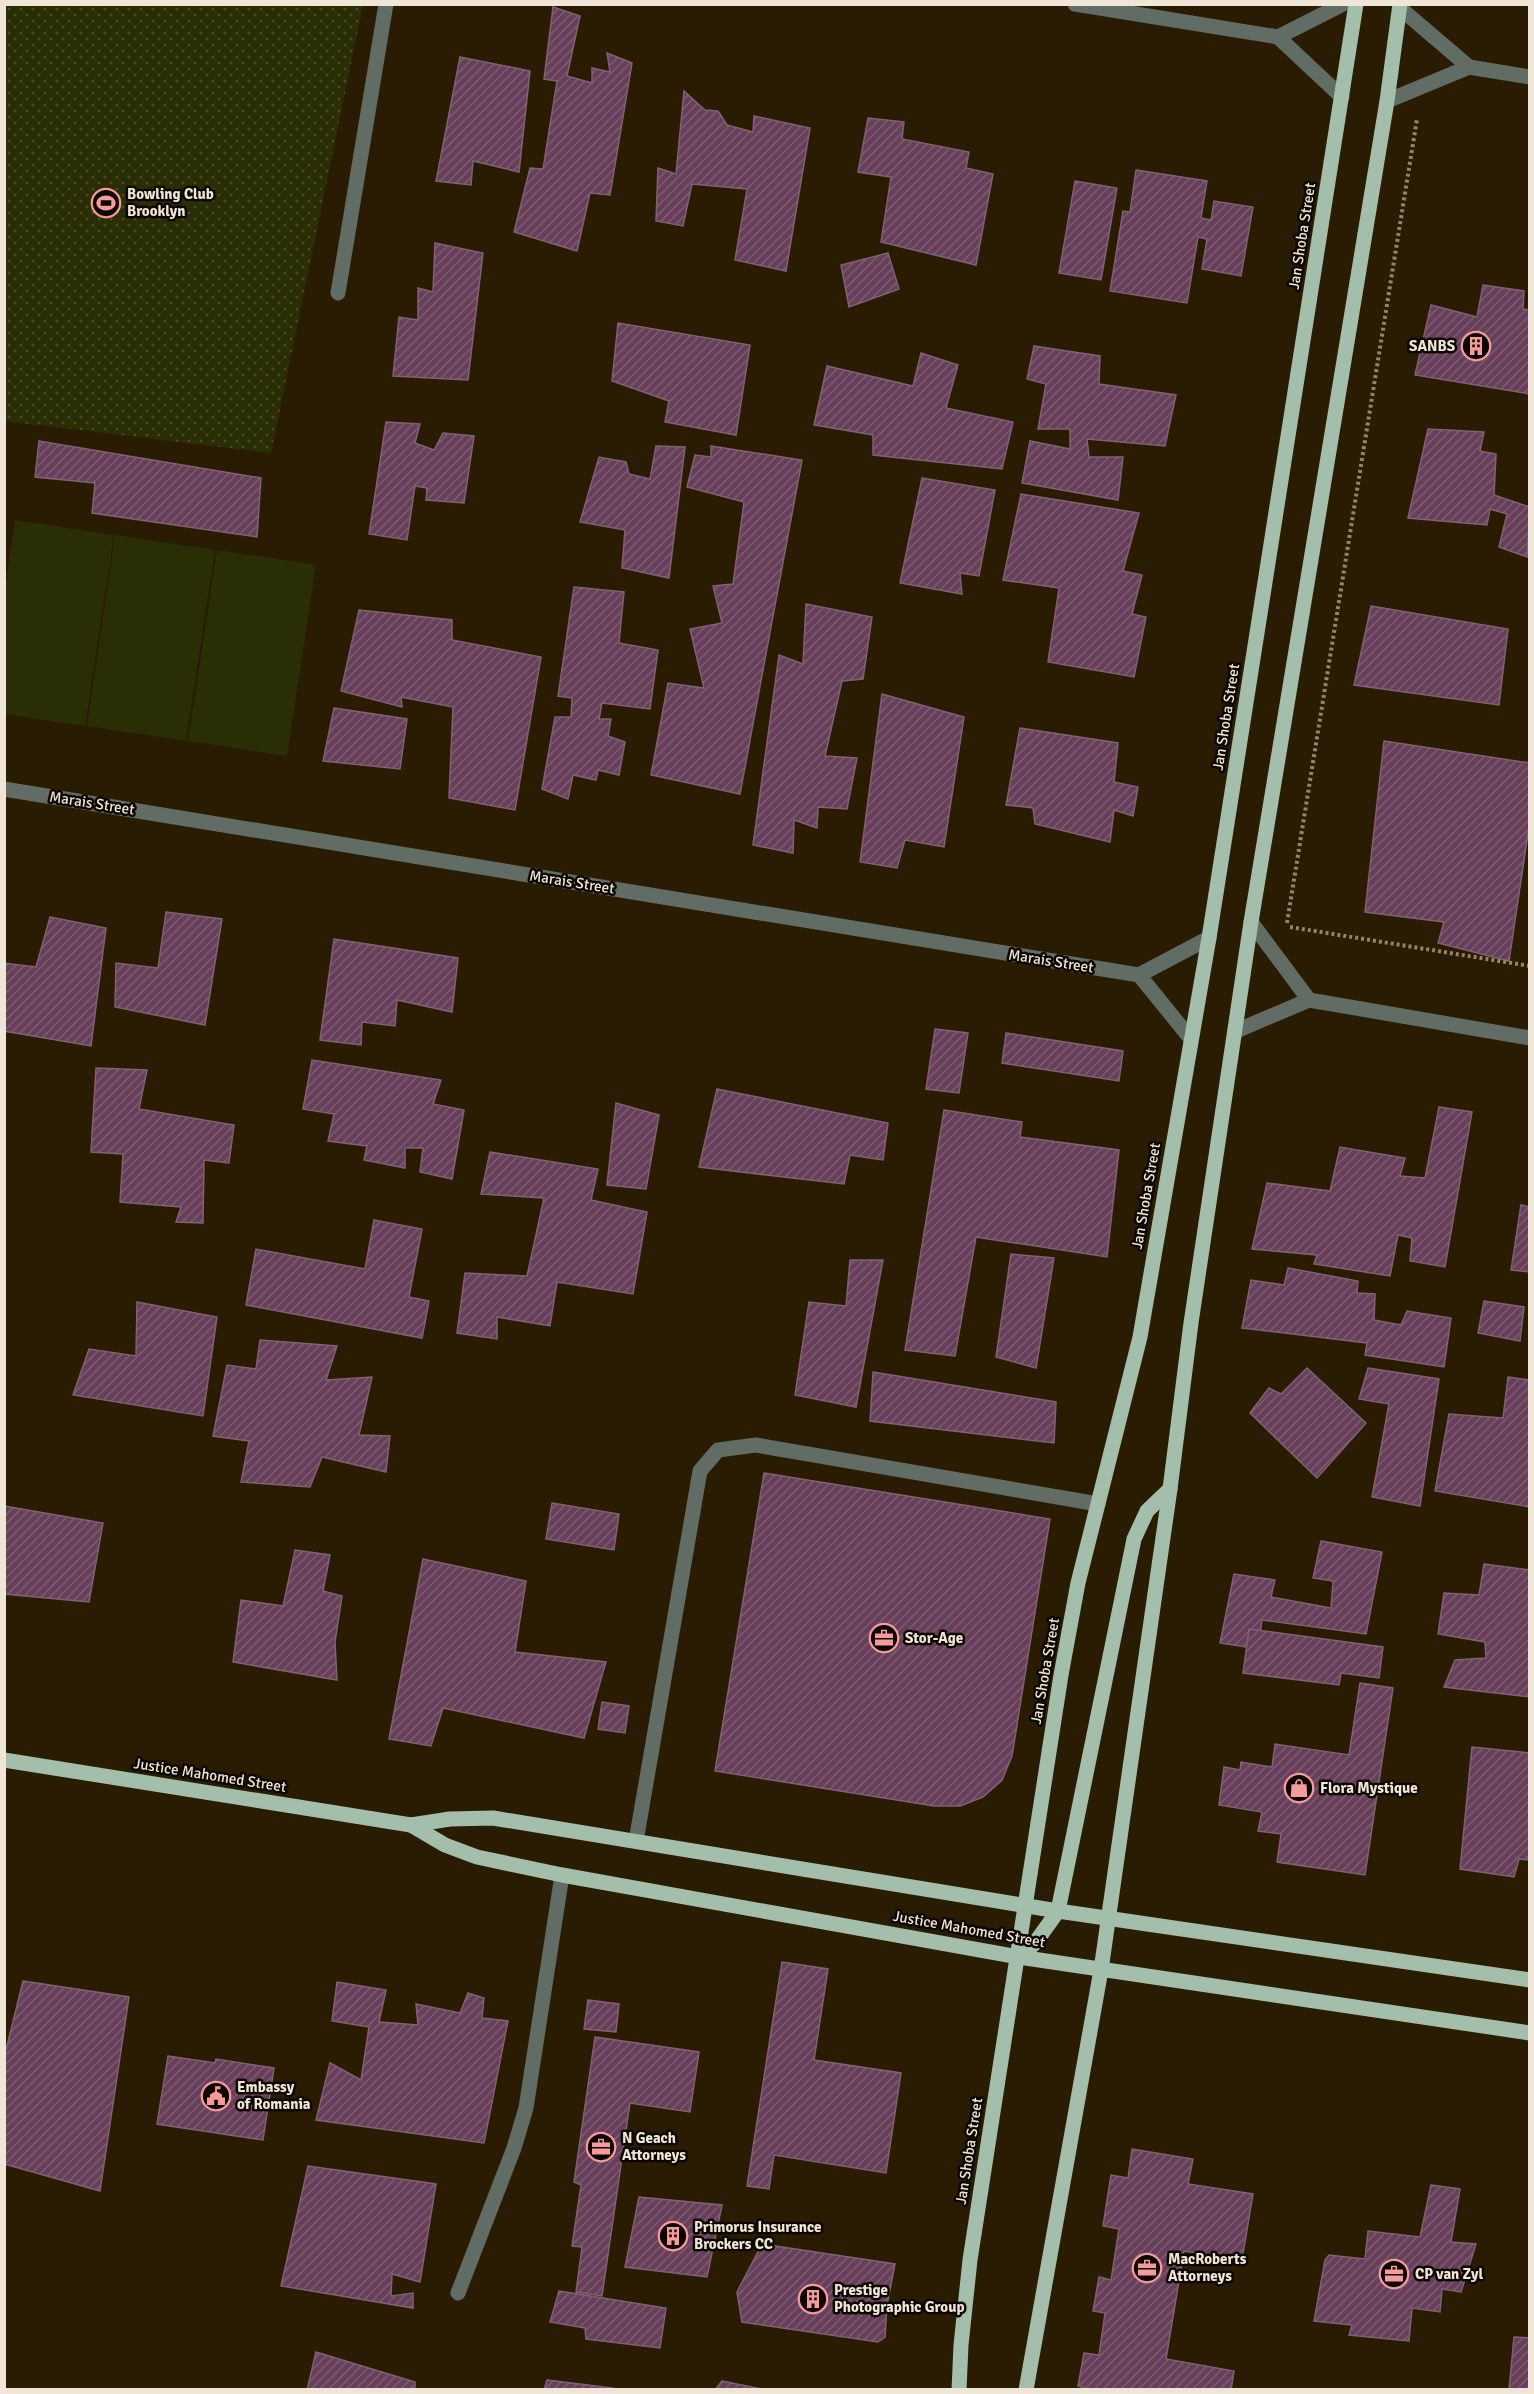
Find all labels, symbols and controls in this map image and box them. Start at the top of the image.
street label: Jan Shoba Street [1285,181,1319,291]
place label: Bowling Club Brooklyn [127,185,214,220]
sports icon: Bowling Club Brooklyn [90,187,122,219]
building icon: SANBS [1460,330,1492,362]
place label: SANBS [1409,337,1455,355]
street label: Jan Shoba Street [1209,662,1243,772]
street label: Marais Street [48,787,136,819]
street label: Marais Street [528,866,616,898]
street label: Marais Street [1007,945,1095,977]
street label: Jan Shoba Street [1128,1141,1164,1251]
street label: Jan Shoba Street [1027,1616,1063,1726]
office icon: Stor-Age [868,1622,900,1654]
place label: Stor-Age [905,1629,963,1647]
street label: Justice Mahomed Street [132,1754,288,1796]
shop icon: Flora Mystique [1283,1772,1315,1804]
place label: Flora Mystique [1320,1779,1418,1797]
street label: Justice Mahomed Street [892,1907,1046,1951]
place label: Embassy of Romania [237,2078,311,2113]
public building icon: Embassy of Romania [200,2080,232,2112]
street label: Jan Shoba Street [952,2096,986,2206]
place label: N Geach Attorneys [622,2129,686,2164]
office icon: N Geach Attorneys [585,2131,617,2163]
place label: Primorus Insurance Brockers CC [694,2218,821,2253]
building icon: Primorus Insurance Brockers CC [657,2220,689,2252]
place label: MacRoberts Attorneys [1168,2250,1247,2285]
office icon: MacRoberts Attorneys [1131,2252,1163,2284]
office icon: CP van Zyl [1378,2258,1410,2290]
place label: CP van Zyl [1415,2265,1483,2283]
place label: Prestige Photographic Group [834,2281,964,2316]
building icon: Prestige Photographic Group [797,2283,829,2315]

